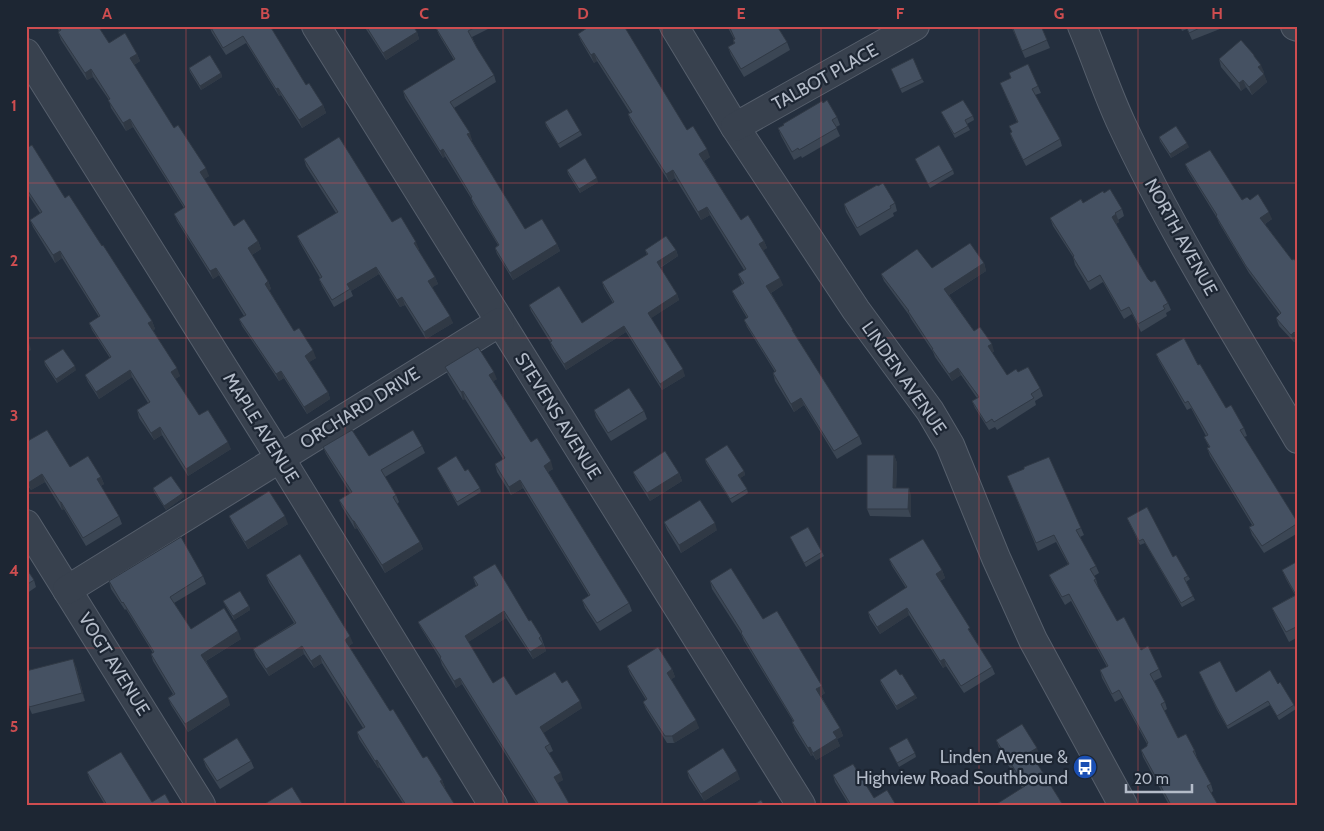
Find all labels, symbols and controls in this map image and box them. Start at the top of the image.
text: A [102,4,112,23]
text: B [260,4,270,23]
text: C [419,4,429,23]
text: D [577,4,589,23]
text: E [736,4,746,23]
text: F [896,4,905,23]
text: G [1054,4,1064,23]
text: H [1211,4,1223,23]
street label: TALBOT PLACE [768,39,882,115]
text: 1 [11,96,17,115]
street label: NORTH AVENUE [1140,175,1222,299]
text: 2 [10,251,18,270]
street label: LINDEN AVENUE [857,317,951,439]
street label: STEVENS AVENUE [510,349,606,483]
street label: ORCHARD DRIVE [296,362,424,454]
street label: MAPLE AVENUE [218,369,304,487]
text: 3 [10,406,18,425]
text: 4 [9,561,19,580]
street label: VOGT AVENUE [74,609,154,720]
text: 5 [10,717,18,736]
place label: Linden Avenue & Highview Road Southbound [856,746,1068,789]
bus stop icon: Linden Avenue & Highview Road Southbound [1072,754,1098,780]
scale bar [1126,761,1193,793]
text: 20 m [1134,770,1169,788]

